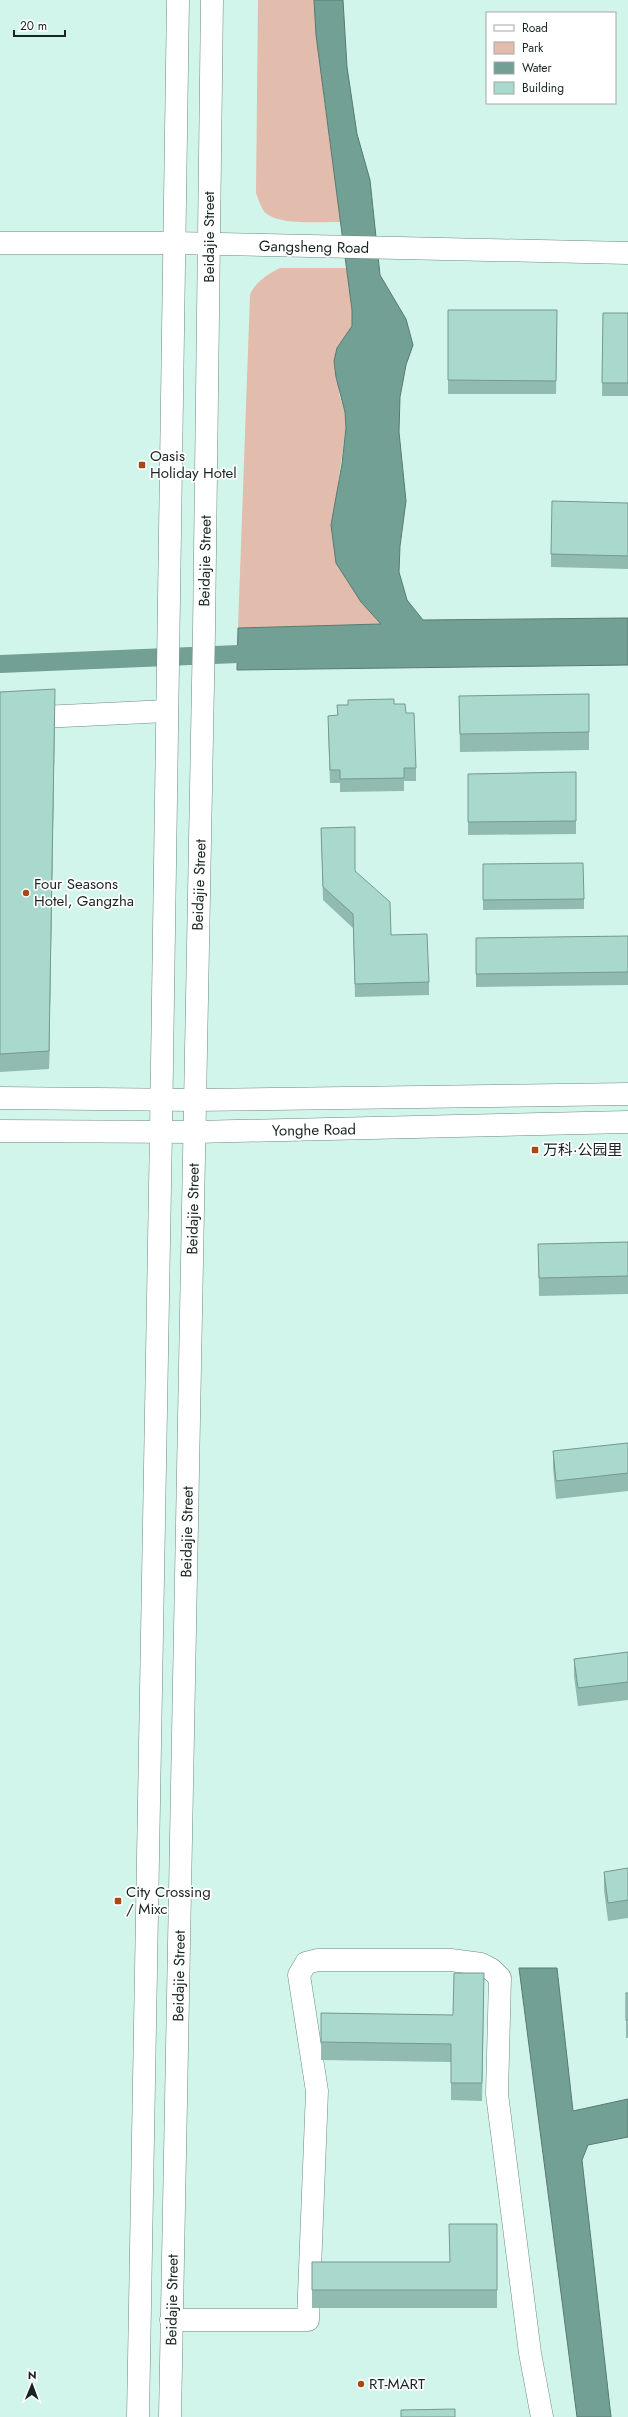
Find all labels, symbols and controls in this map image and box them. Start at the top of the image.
scale bar [14,12,65,38]
legend [486,12,616,104]
text: 20 m [20,17,47,35]
text: Road [522,19,548,37]
text: Park [522,39,544,57]
text: Water [522,59,553,77]
text: Building [522,79,564,97]
street label: Beidajie Street [198,191,220,283]
street label: Gangsheng Road [259,235,369,259]
place label: Oasis Holiday Hotel [150,445,237,484]
marker: Oasis Holiday Hotel [137,460,147,470]
street label: Beidajie Street [193,515,217,607]
street label: Beidajie Street [186,839,212,931]
place label: Four Seasons Hotel, Gangzha [34,873,134,912]
marker: Four Seasons Hotel, Gangzha [21,888,31,898]
street label: Yonghe Road [272,1118,356,1142]
place label: 万科·公园里 [543,1139,623,1161]
marker: 万科·公园里 [530,1145,540,1155]
street label: Beidajie Street [181,1163,205,1255]
street label: Beidajie Street [175,1486,199,1578]
place label: City Crossing / Mixc [126,1881,211,1920]
marker: City Crossing / Mixc [113,1896,123,1906]
street label: Beidajie Street [167,1930,191,2022]
street label: Beidajie Street [160,2254,184,2346]
north arrow [12,2365,52,2405]
text: N [28,2367,37,2383]
place label: RT-MART [369,2373,425,2395]
marker: RT-MART [356,2379,366,2389]

